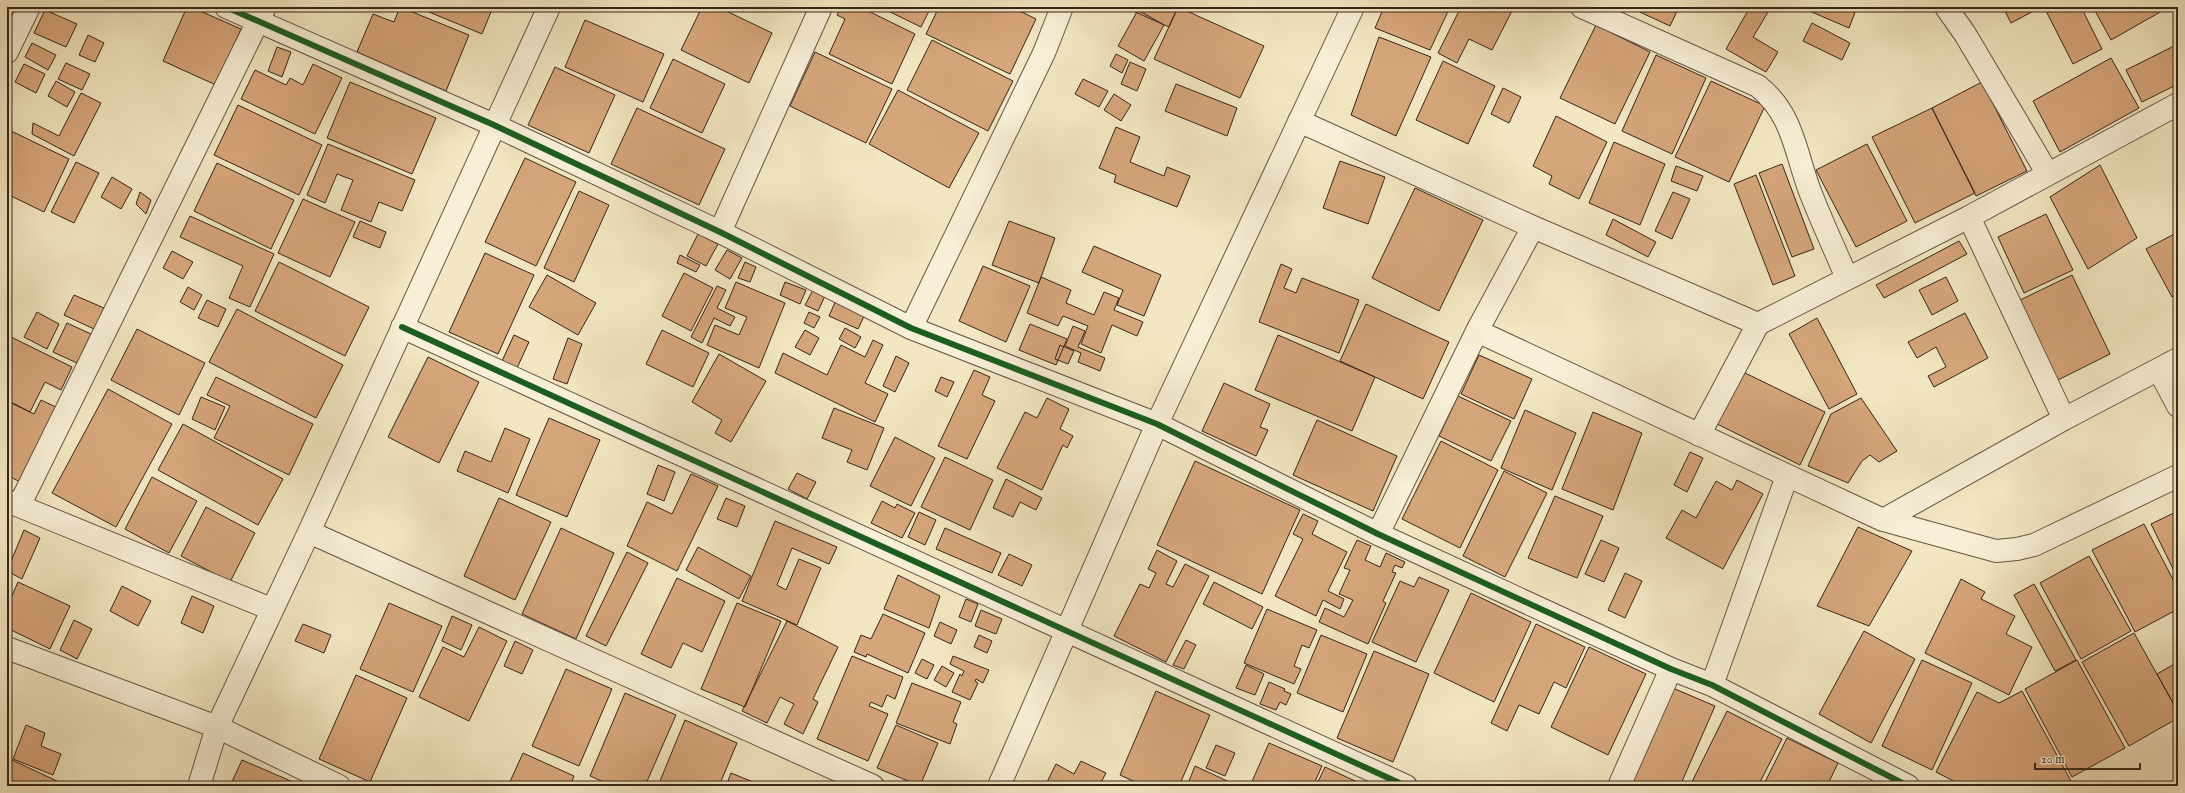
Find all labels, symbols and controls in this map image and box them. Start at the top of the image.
scale bar [2035,745,2140,771]
text: 20 m [2041,752,2064,767]

